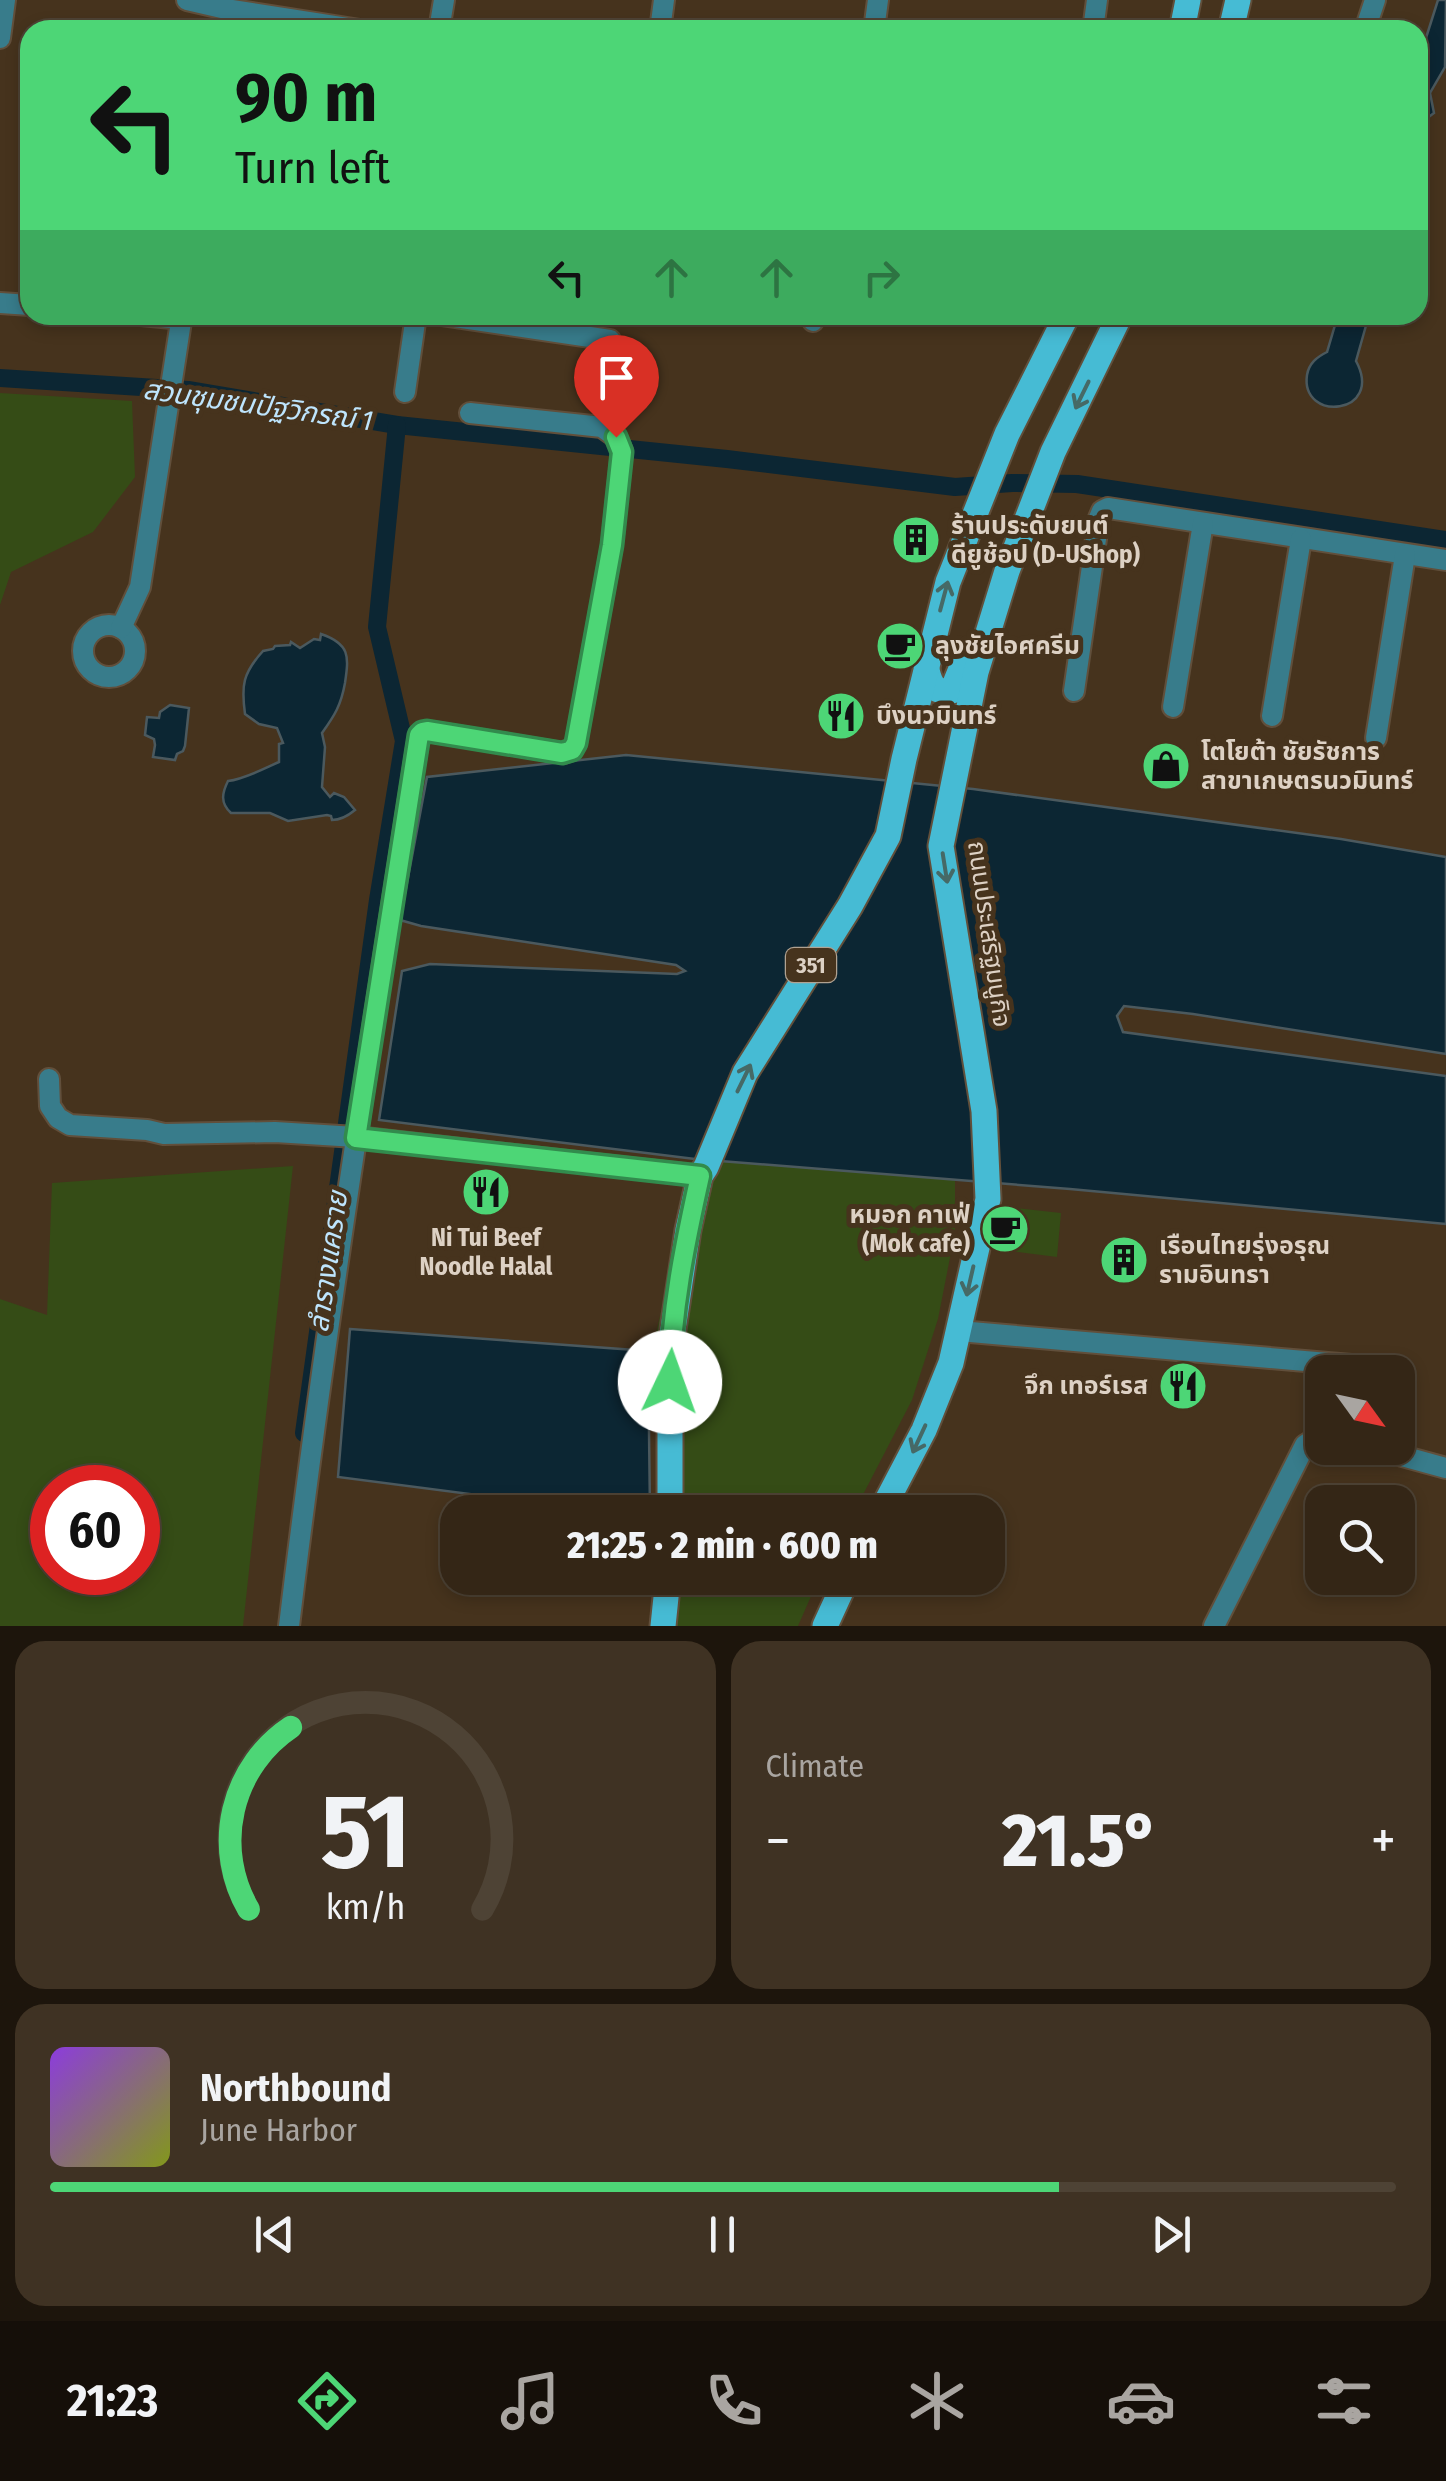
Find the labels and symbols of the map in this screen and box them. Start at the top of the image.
pin [574,335,659,438]
water label: สวนชุมชนปัฐวิกรณ์ 1 [141,373,375,438]
one-way arrow [1072,379,1091,409]
place label: ร้านประดับยนต์ ดียูช้อป (D-UShop) [951,511,1141,570]
building icon: ร้านประดับยนต์ ดียูช้อป (D-UShop) [890,514,942,566]
one-way arrow [936,581,955,613]
cafe icon: ลุงชัยไอศครีม [874,620,926,672]
place label: ลุงชัยไอศครีม [935,631,1080,661]
restaurant icon: บึงนวมินทร์ [815,690,867,742]
place label: บึงนวมินทร์ [876,701,997,731]
place label: โตโยต้า ชัยรัชการ สาขาเกษตรนวมินทร์ [1201,737,1414,796]
shop icon: โตโยต้า ชัยรัชการ สาขาเกษตรนวมินทร์ [1140,740,1192,792]
street label: ถนนประเสริฐมนูกิจ [961,839,1017,1029]
one-way arrow [936,851,955,884]
road number: 351 [786,948,836,982]
one-way arrow [736,1063,755,1093]
restaurant icon: Ni Tui Beef Noodle Halal [460,1166,512,1218]
water label: ลำรางแคราย [302,1187,355,1335]
place label: หมอก คาเฟ่ (Mok cafe) [850,1200,970,1259]
cafe icon: หมอก คาเฟ่ (Mok cafe) [979,1203,1031,1255]
place label: Ni Tui Beef Noodle Halal [420,1223,553,1282]
place label: เรือนไทยรุ่งอรุณ รามอินทรา [1159,1231,1330,1290]
building icon: เรือนไทยรุ่งอรุณ รามอินทรา [1098,1234,1150,1286]
one-way arrow [960,1264,979,1296]
position arrow [618,1330,722,1434]
north arrow [1305,1355,1415,1465]
restaurant icon: จึก เทอร์เรส [1157,1360,1209,1412]
place label: จึก เทอร์เรส [1024,1371,1148,1401]
one-way arrow [909,1423,928,1453]
speed limit sign: 60 [30,1465,160,1595]

